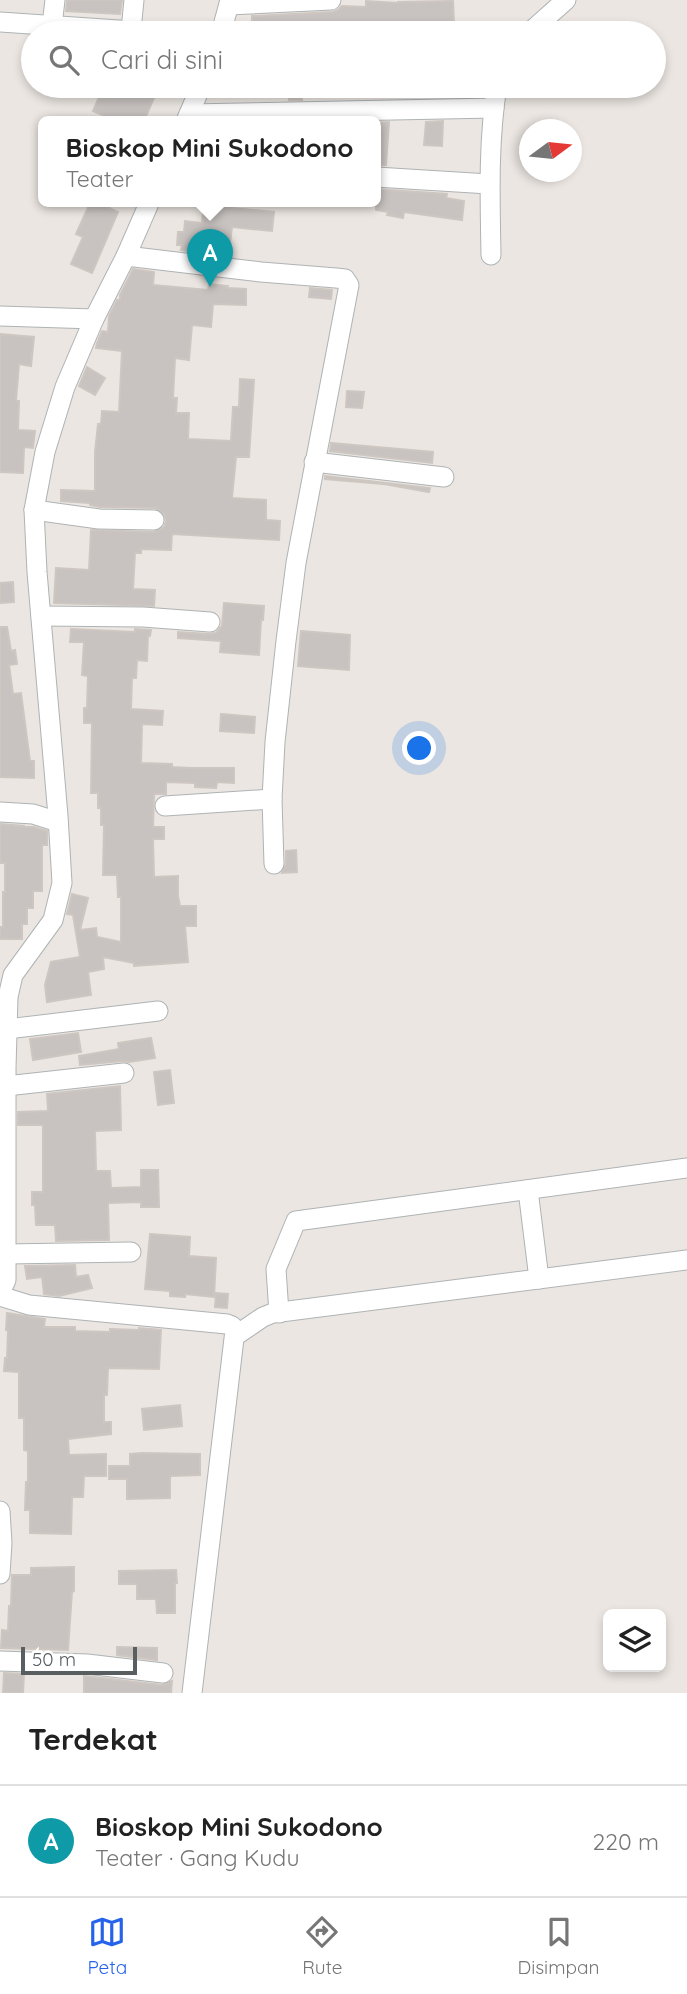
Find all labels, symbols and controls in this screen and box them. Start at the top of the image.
search box [21,21,666,98]
icon: search [45,41,83,79]
text: Cari di sini [101,43,223,76]
popup [38,116,381,207]
north arrow [519,119,582,182]
text: Bioskop Mini Sukodono [66,131,353,164]
text: Teater [66,164,133,193]
pin: A [187,229,233,287]
your location [402,731,436,765]
map controls [603,1609,666,1672]
button: layers [603,1609,666,1672]
scale bar [21,1644,136,1676]
text: 50 m [32,1647,76,1671]
text: Terdekat [28,1720,158,1758]
text: Bioskop Mini Sukodono [95,1810,383,1843]
text: A [44,1827,58,1856]
text: 220 m [593,1827,659,1856]
text: Teater · Gang Kudu [95,1843,300,1872]
tab: Peta [87,1913,127,1979]
tab: Rute [302,1913,343,1979]
tab: Disimpan [517,1913,600,1979]

